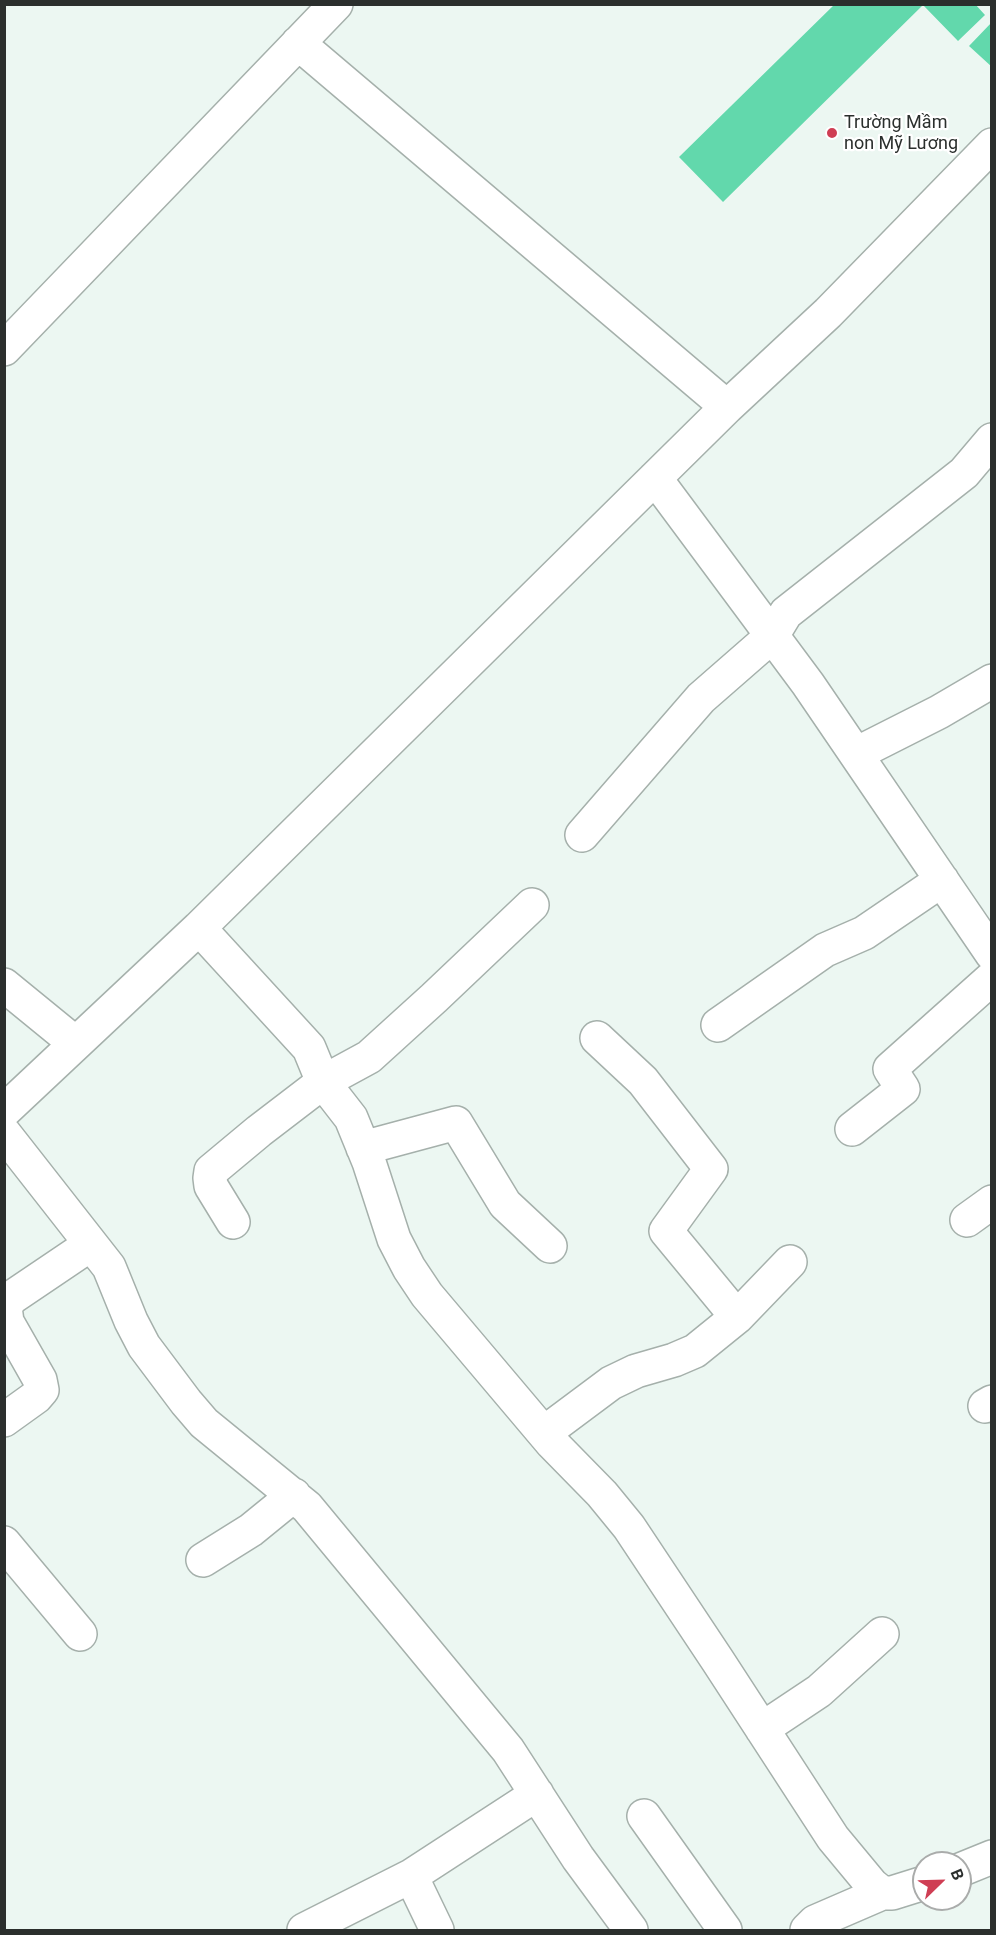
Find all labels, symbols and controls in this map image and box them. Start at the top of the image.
place label: Trường Mầm non Mỹ Lương [844,112,958,154]
marker: Trường Mầm non Mỹ Lương [825,126,839,140]
north arrow [912,1851,972,1911]
text: B [946,1866,968,1883]

